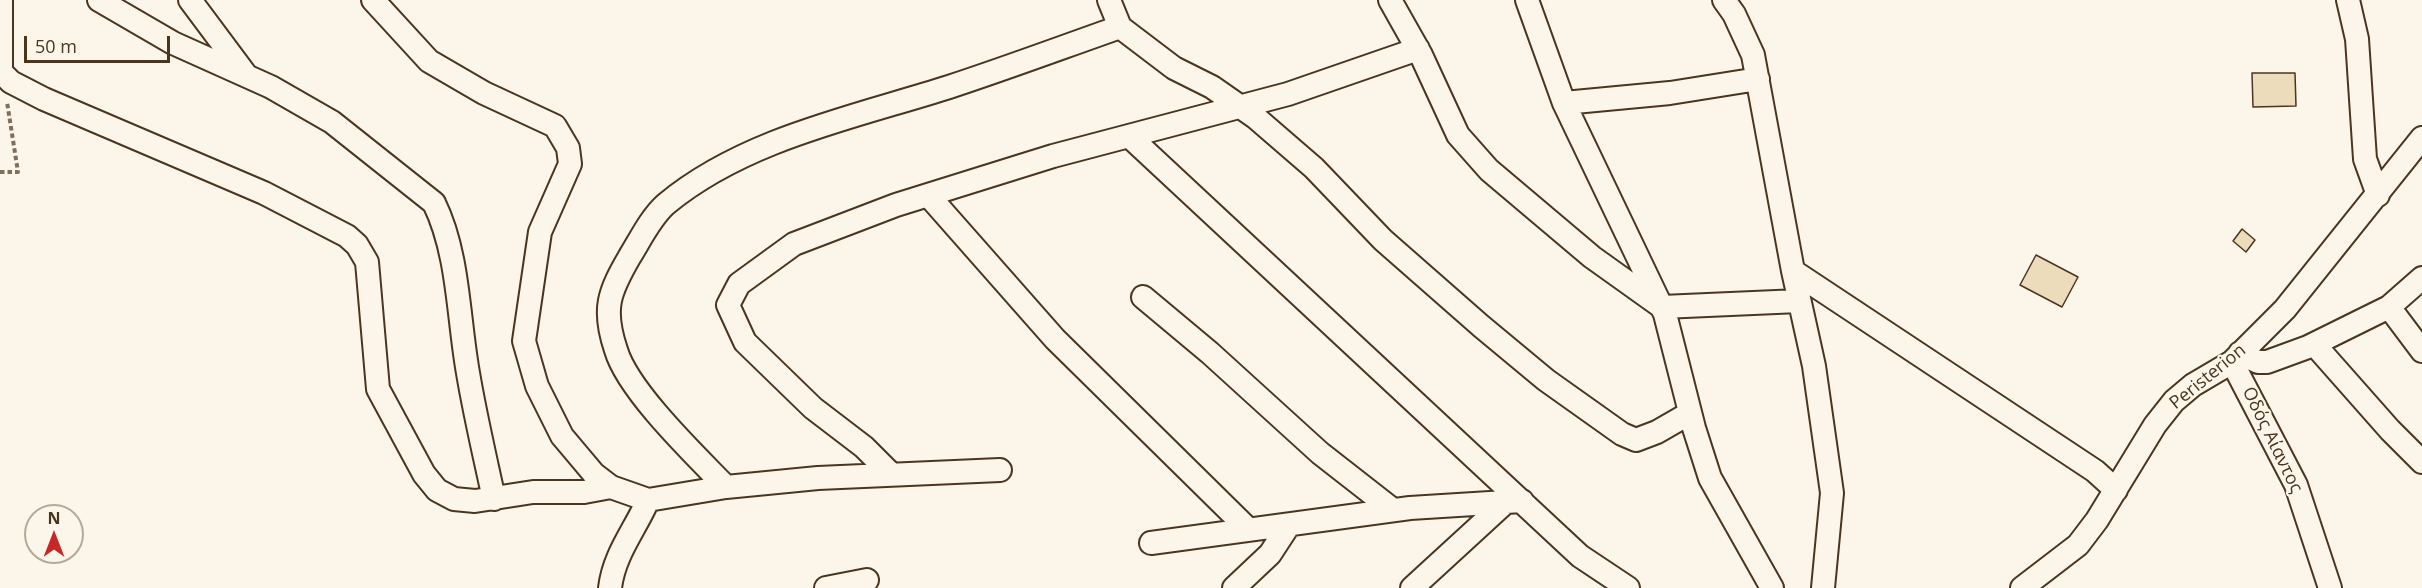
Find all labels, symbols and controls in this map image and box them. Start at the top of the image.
scale bar [27,24,172,62]
text: 50 m [35,34,77,58]
street label: Peristerion [2166,340,2250,414]
street label: Οδός Αίαντος [2237,383,2307,497]
north arrow [24,504,84,564]
text: N [47,507,61,529]

